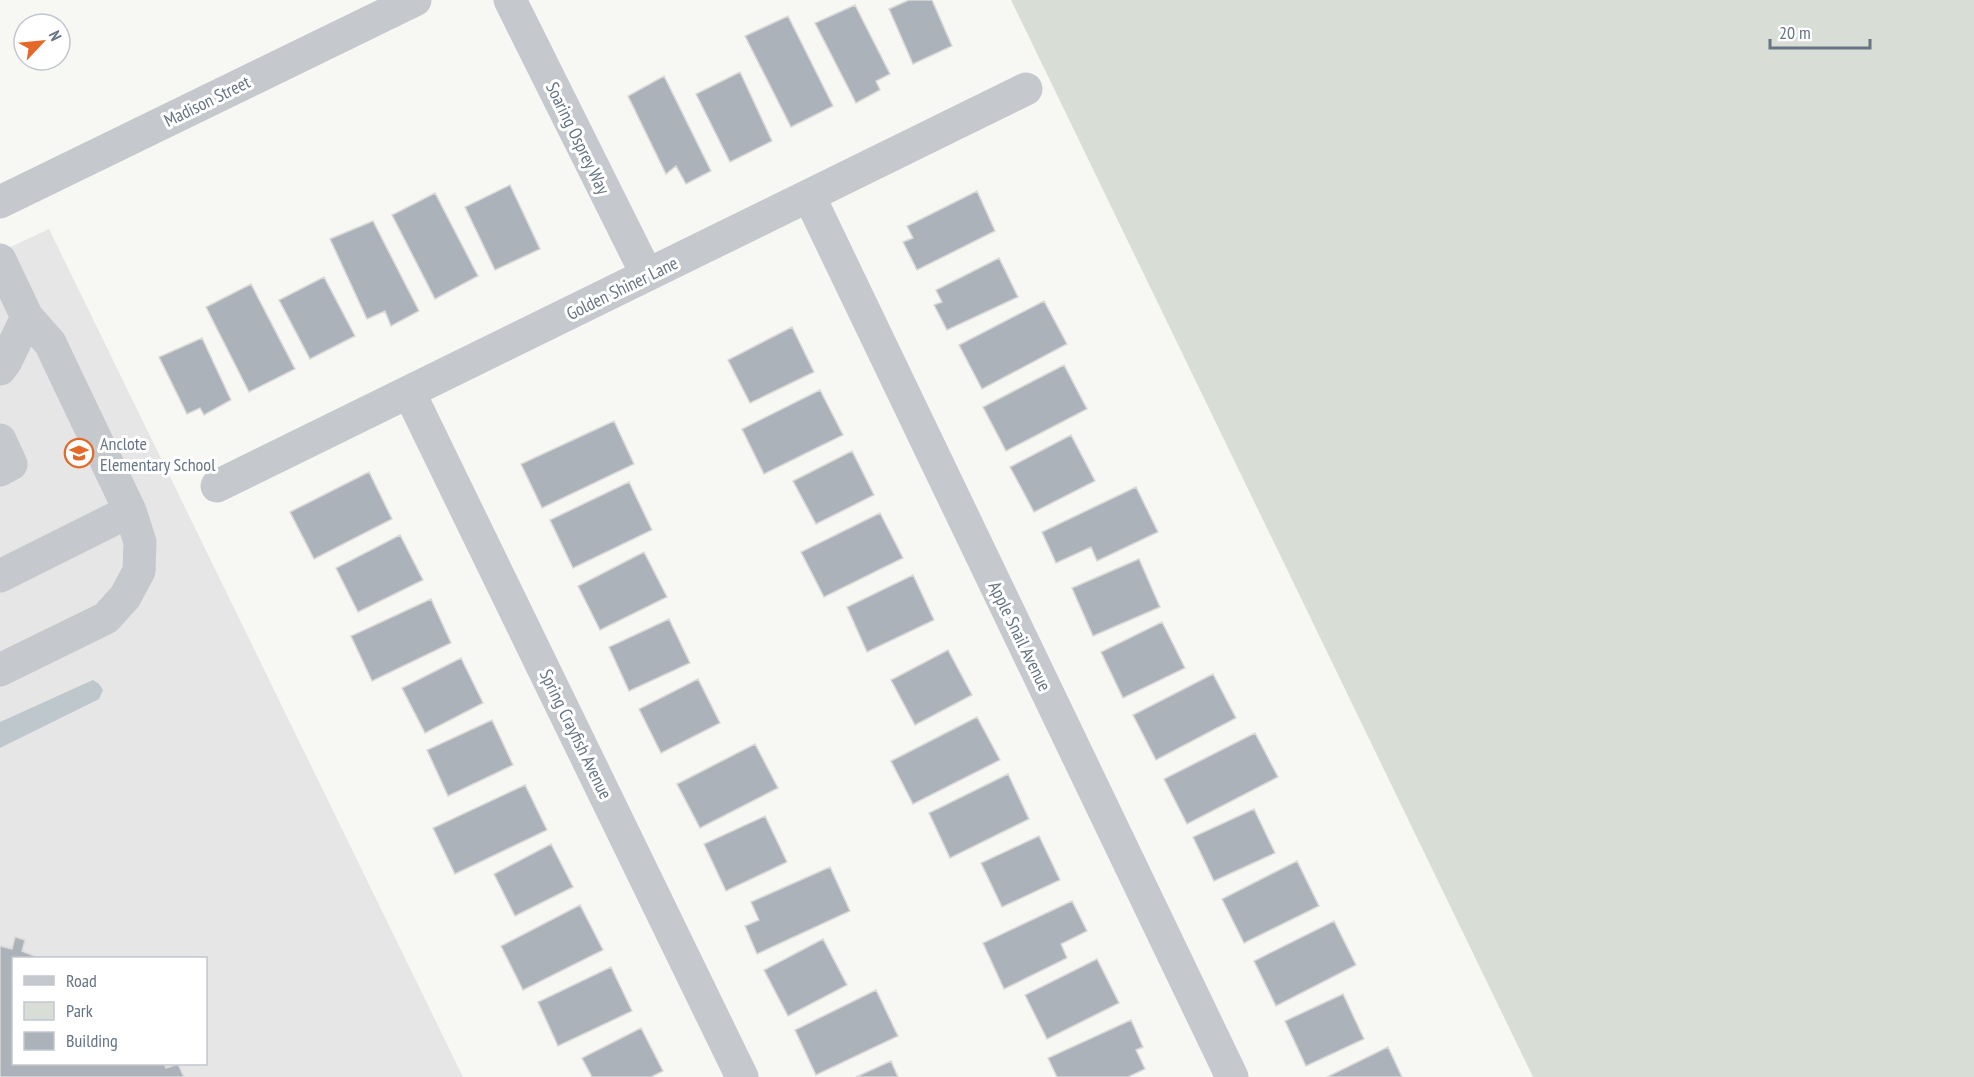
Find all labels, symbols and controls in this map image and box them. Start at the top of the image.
north arrow [12,12,72,72]
scale bar [1770,12,1870,50]
text: 20 m [1779,21,1811,44]
text: N [45,27,66,44]
street label: Madison Street [160,70,254,132]
street label: Soaring Osprey Way [541,78,615,198]
street label: Golden Shiner Lane [563,251,681,325]
place label: Anclote Elementary School [100,432,216,476]
school or university icon: Anclote Elementary School [63,437,95,469]
street label: Apple Snail Avenue [983,577,1057,695]
street label: Spring Crayfish Avenue [535,665,617,803]
legend [12,957,207,1065]
text: Road [66,969,97,992]
text: Park [66,999,93,1022]
text: Building [66,1029,118,1052]

